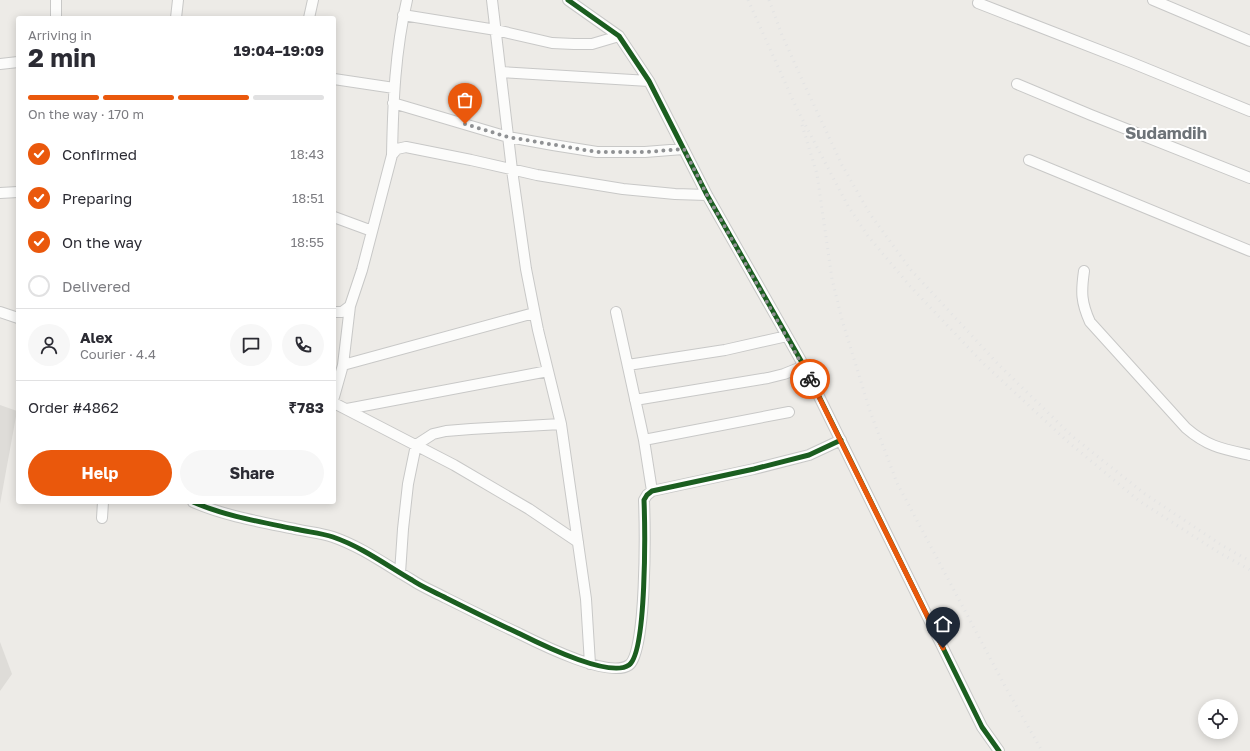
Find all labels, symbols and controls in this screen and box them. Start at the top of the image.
text: Arriving in [28,27,92,43]
text: 19:04–19:09 [234,41,324,59]
text: 2 min [28,42,96,73]
pin [448,83,482,124]
icon: bag [454,89,476,111]
text: On the way · 170 m [28,106,144,122]
district label: Sudamdih [1125,122,1207,143]
icon: check [28,143,50,165]
text: Confirmed [62,145,137,163]
text: 18:43 [290,146,324,162]
icon: check [28,187,50,209]
text: Preparing [62,189,132,207]
text: 18:51 [292,190,324,206]
icon: check [28,231,50,253]
text: On the way [62,233,142,251]
text: 18:55 [291,234,324,250]
text: Delivered [62,277,130,295]
button: person [28,324,70,366]
button: chat [230,324,272,366]
button: phone [282,324,324,366]
text: Alex [80,328,113,346]
text: Courier · 4.4 [80,346,156,362]
courier [790,359,830,399]
icon: bike [799,368,821,390]
text: Order #4862 [28,398,119,416]
text: ₹783 [288,398,324,416]
button: Help [28,450,172,496]
button: Share [180,450,324,496]
pin [926,607,960,648]
icon: home [932,613,954,635]
map controls [1198,699,1238,739]
button: locate [1198,699,1238,739]

